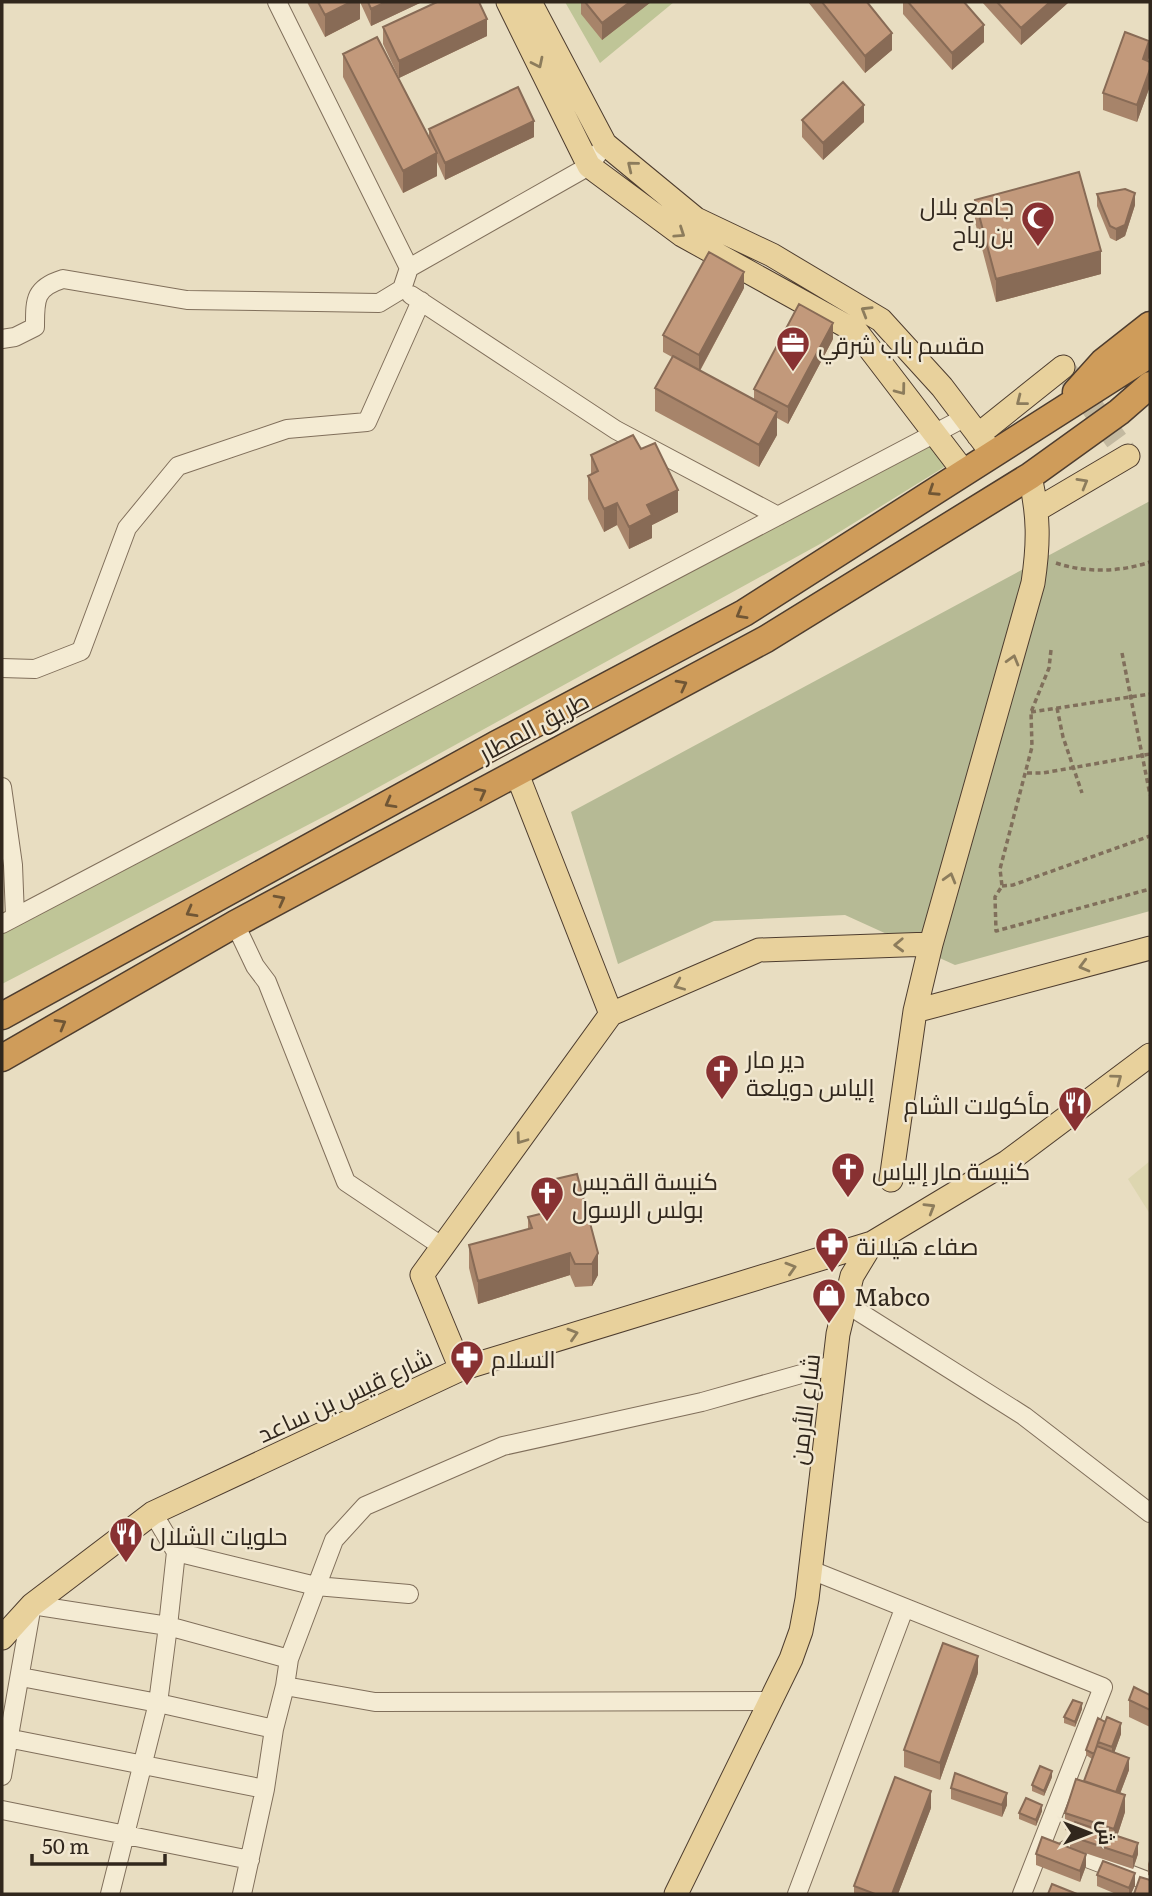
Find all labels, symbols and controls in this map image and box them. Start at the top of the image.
one-way arrow [530,56,544,68]
one-way arrow [628,162,640,175]
place label: جامع بلال بن رباح [920,187,1014,251]
mosque icon: جامع بلال بن رباح [1019,199,1057,248]
one-way arrow [672,224,685,237]
one-way arrow [861,306,874,319]
office icon: مقسم باب شرقي [774,324,812,373]
place label: مقسم باب شرقي [818,326,985,365]
one-way arrow [893,383,906,395]
one-way arrow [1016,393,1029,405]
one-way arrow [1075,478,1088,491]
one-way arrow [928,483,941,496]
one-way arrow [736,606,749,619]
one-way arrow [1004,654,1019,666]
one-way arrow [674,680,687,693]
street label: طريق المطار [470,681,594,770]
one-way arrow [474,788,487,801]
one-way arrow [385,795,397,808]
one-way arrow [942,873,957,885]
one-way arrow [273,894,286,908]
one-way arrow [185,904,198,917]
one-way arrow [893,937,904,953]
one-way arrow [1078,958,1090,972]
one-way arrow [674,977,686,991]
one-way arrow [53,1019,66,1032]
place label: دير مار إلياس دويلعة [744,1040,875,1103]
church icon: دير مار إلياس دويلعة [703,1052,741,1101]
one-way arrow [1109,1075,1122,1087]
restaurant icon: مأكولات الشام [1056,1084,1094,1133]
place label: مأكولات الشام [904,1086,1050,1122]
one-way arrow [517,1131,529,1144]
church icon: كنيسة مار إلياس [829,1150,867,1199]
place label: كنيسة مار إلياس [872,1152,1030,1187]
place label: كنيسة القديس بولس الرسول [572,1162,718,1225]
church icon: كنيسة القديس بولس الرسول [528,1174,566,1223]
one-way arrow [923,1204,936,1217]
pharmacy icon: صفاء هيلانة [813,1225,851,1274]
place label: صفاء هيلانة [856,1227,979,1262]
one-way arrow [784,1261,796,1276]
shop icon: Mabco [810,1276,848,1325]
place label: Mabco [854,1278,930,1313]
one-way arrow [567,1328,579,1343]
street label: شارع قيس بن ساعد [251,1338,438,1451]
pharmacy icon: السلام [448,1338,486,1387]
place label: السلام [491,1340,556,1376]
street label: شارع الأرمن [779,1351,828,1467]
restaurant icon: حلويات الشلال [107,1515,145,1564]
place label: حلويات الشلال [150,1517,288,1552]
north arrow [1054,1798,1124,1868]
text: ش [1093,1821,1121,1845]
scale bar [32,1822,164,1866]
text: 50 m [42,1829,89,1860]

